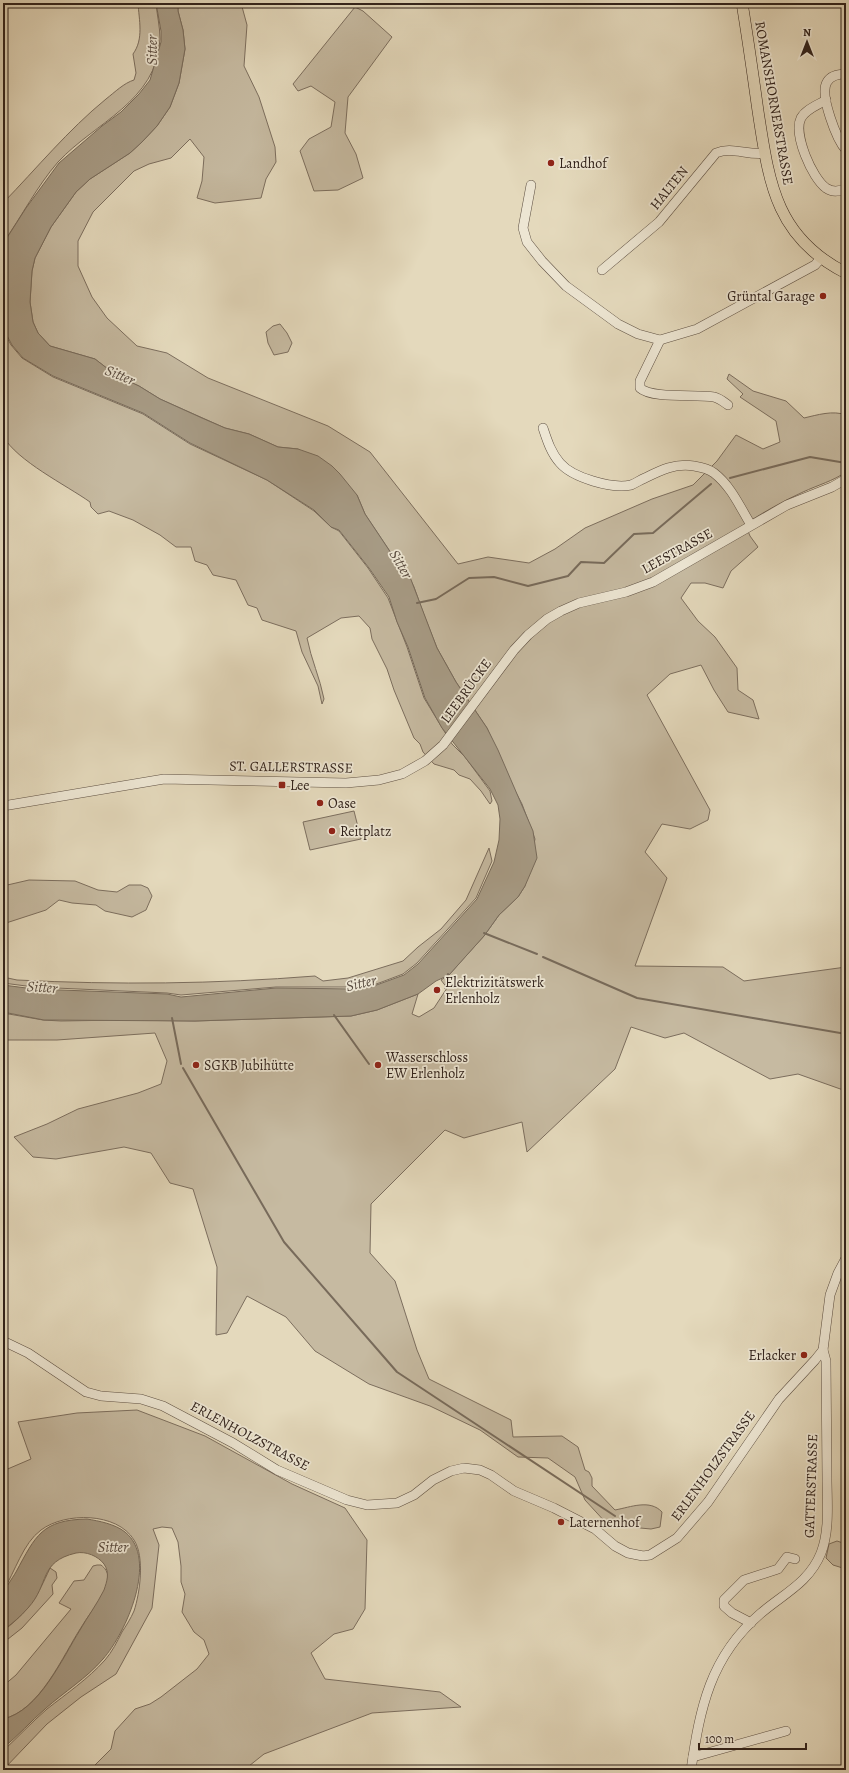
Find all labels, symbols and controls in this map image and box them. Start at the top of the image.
street label: ROMANSHORNERSTRASSE [750,19,798,187]
north arrow [787,22,827,62]
text: N [803,25,811,40]
water label: Sitter [142,34,162,65]
place label: Landhof [559,154,609,173]
marker: Landhof [546,158,556,168]
street label: HALTEN [646,162,692,214]
place label: Grüntal Garage [727,287,815,306]
marker: Grüntal Garage [818,291,828,301]
water label: Sitter [102,360,139,390]
street label: LEESTRASSE [638,524,716,578]
water label: Sitter [385,546,418,583]
street label: LEEBRÜCKE [436,655,496,727]
street label: ST. GALLERSTRASSE [229,756,353,778]
place label: Lee [290,776,310,795]
marker: Lee [277,780,287,790]
place label: Oase [328,794,356,813]
marker: Oase [315,798,325,808]
place label: Reitplatz [340,822,391,841]
marker: Reitplatz [327,826,337,836]
water label: Sitter [344,970,379,996]
place label: Elektrizitätswerk Erlenholz [445,973,544,1008]
water label: Sitter [26,976,59,998]
marker: Elektrizitätswerk Erlenholz [432,985,442,995]
place label: Wasserschloss EW Erlenholz [385,1048,468,1083]
place label: SGKB Jubihütte [204,1056,294,1075]
marker: SGKB Jubihütte [191,1060,201,1070]
marker: Wasserschloss EW Erlenholz [373,1060,383,1070]
place label: Erlacker [749,1346,797,1365]
marker: Erlacker [799,1350,809,1360]
street label: ERLENHOLZSTRASSE [187,1397,313,1475]
street label: ERLENHOLZSTRASSE [666,1407,760,1525]
street label: GATTERSTRASSE [800,1434,822,1538]
place label: Laternenhof [569,1513,642,1532]
marker: Laternenhof [556,1517,566,1527]
water label: Sitter [98,1537,129,1557]
scale bar [699,1725,806,1751]
text: 100 m [705,1731,734,1747]

